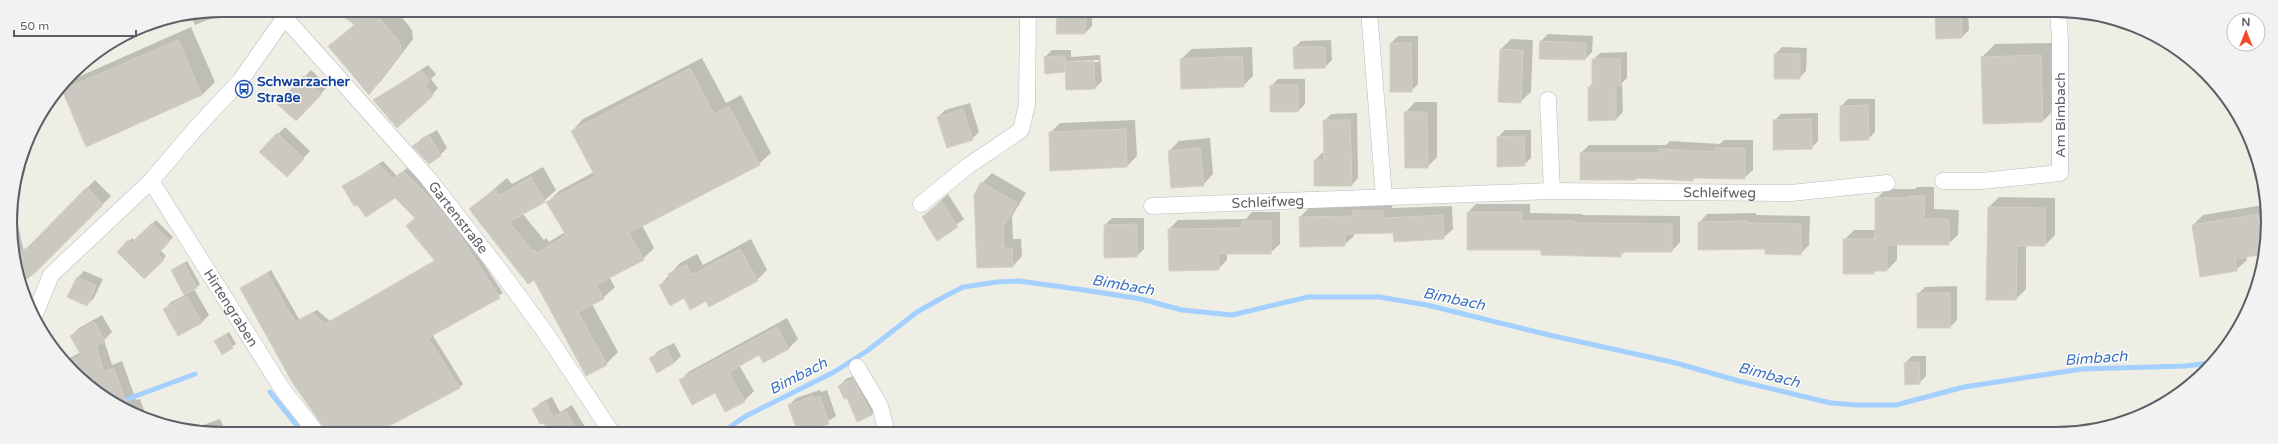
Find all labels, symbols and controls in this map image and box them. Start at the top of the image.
scale bar [14,12,136,38]
north arrow [2226,12,2266,52]
text: N [2242,16,2250,29]
text: 50 m [20,19,49,33]
street label: Am Bimbach [2052,72,2069,158]
place label: Schwarzacher Straße [257,73,350,106]
bus stop icon: Schwarzacher Straße [234,79,254,99]
street label: Gartenstraße [425,178,492,257]
street label: Schleifweg [1683,184,1756,201]
street label: Schleifweg [1231,192,1305,212]
street label: Hirtengraben [200,266,262,350]
water label: Bimbach [1091,271,1156,299]
water label: Bimbach [1421,284,1487,315]
water label: Bimbach [2064,347,2129,369]
water label: Bimbach [766,353,831,398]
water label: Bimbach [1736,358,1802,392]

